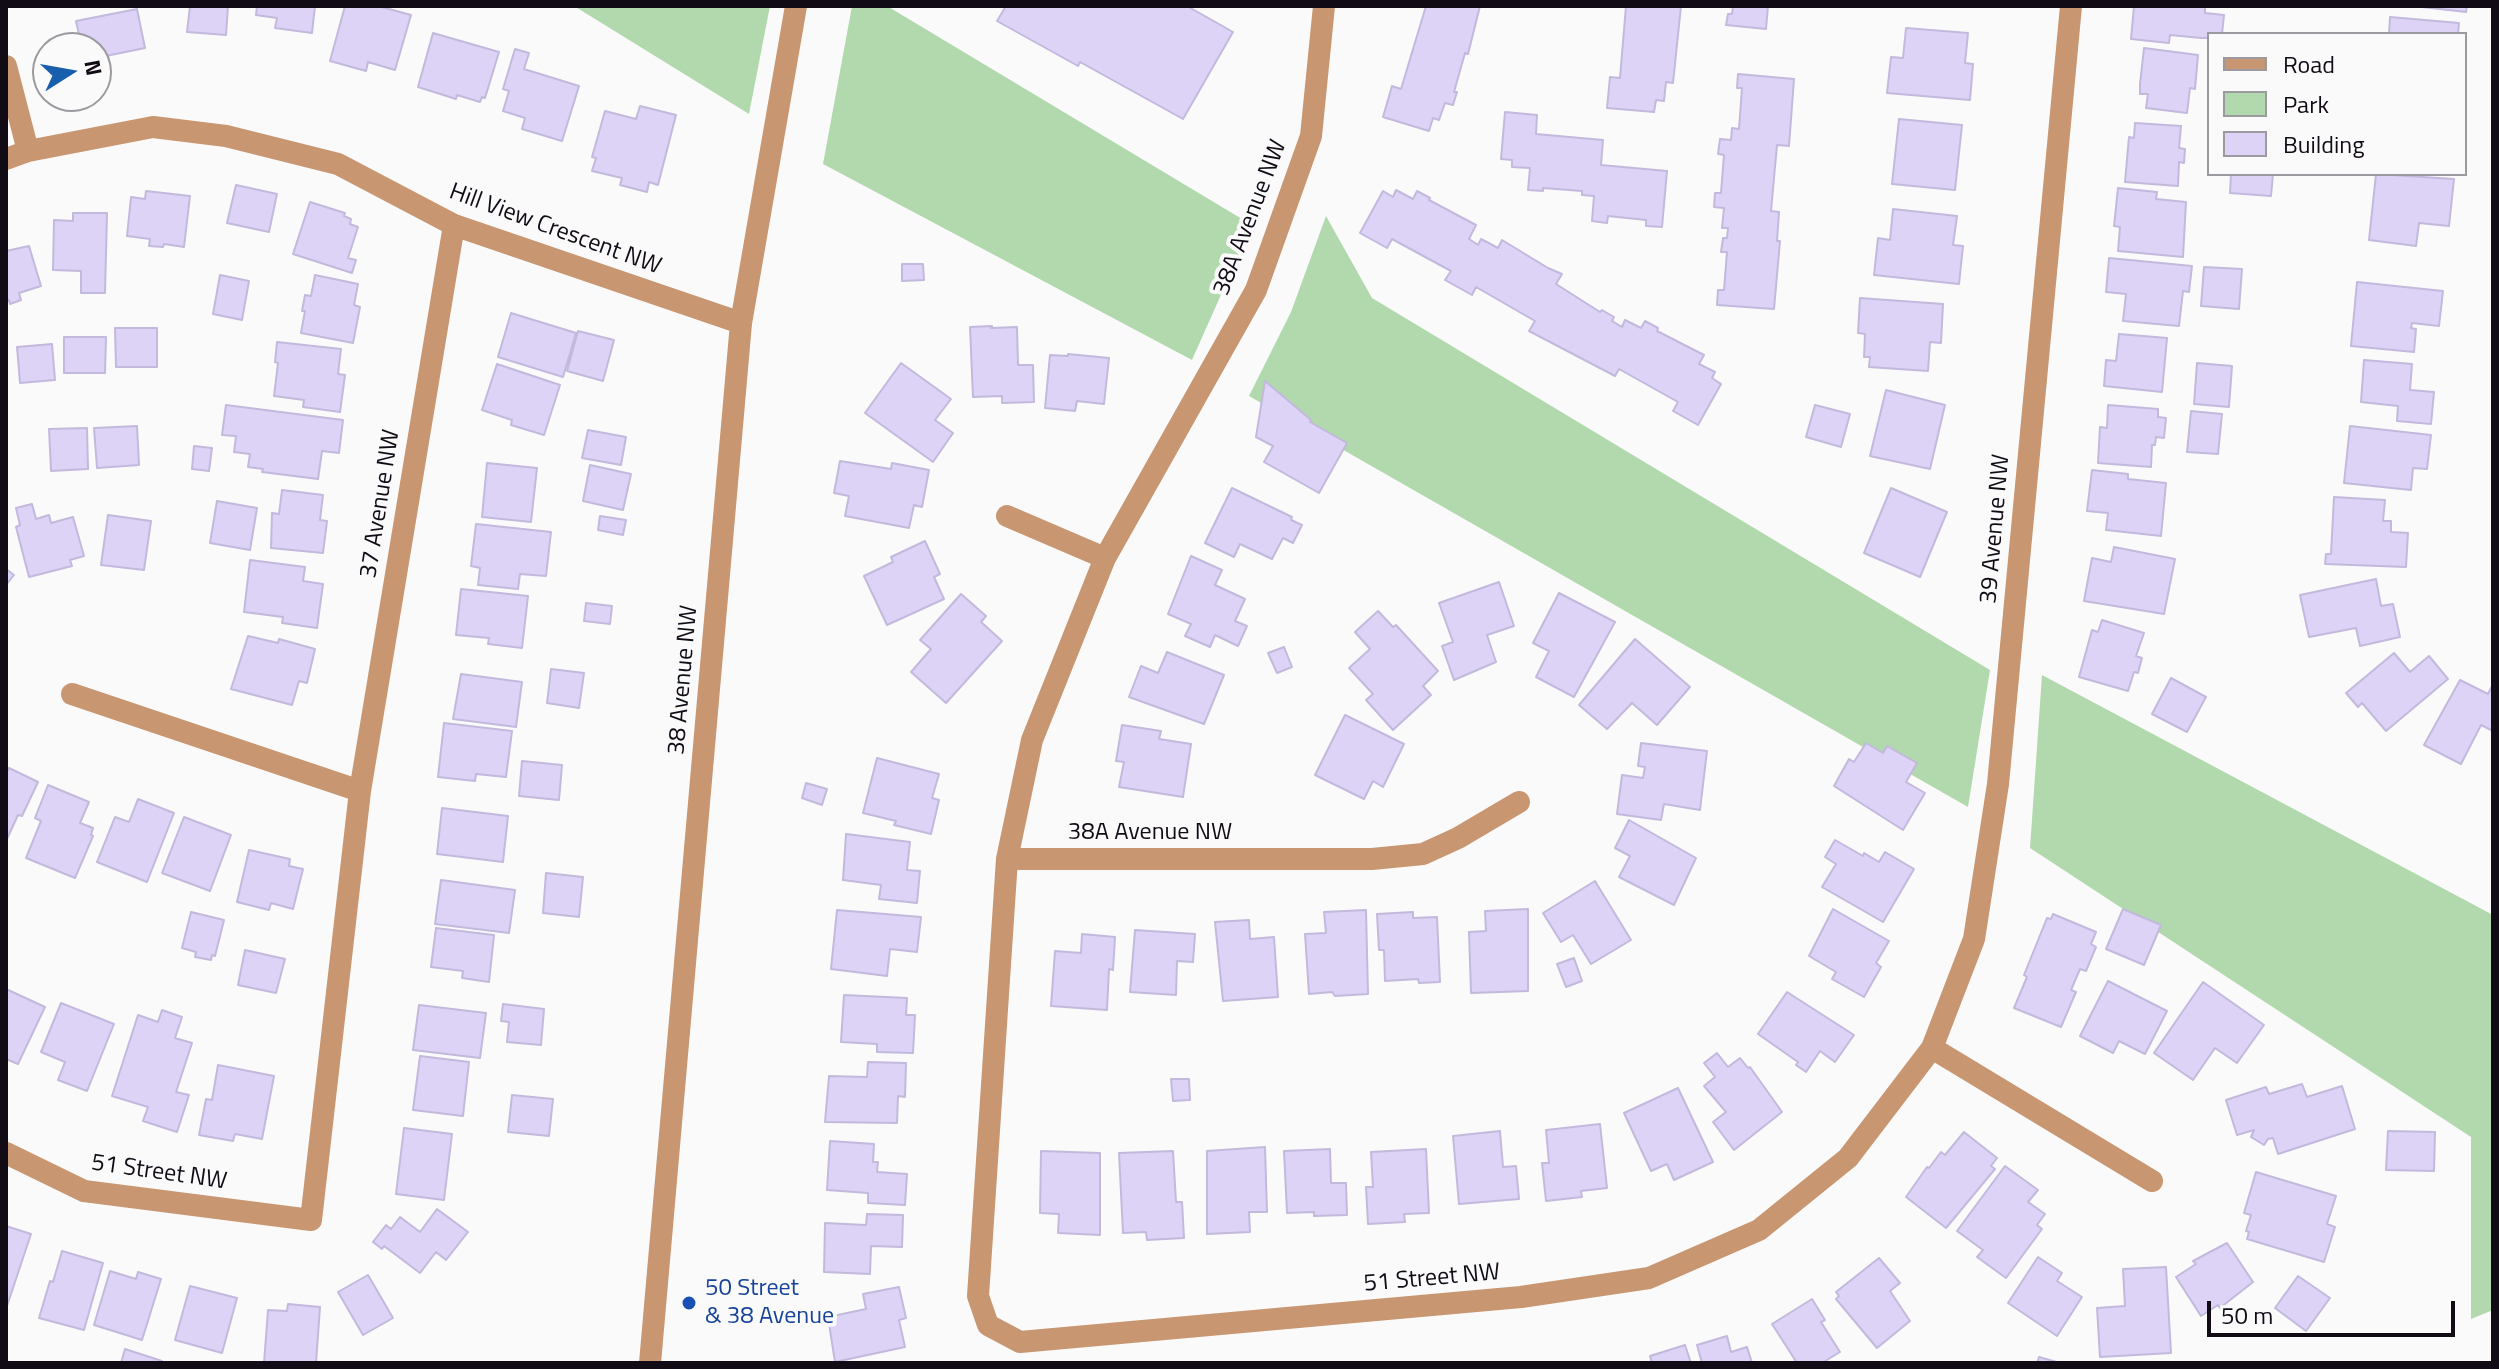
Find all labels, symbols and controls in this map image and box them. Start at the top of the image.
north arrow [32,32,112,112]
legend [2207,32,2467,176]
text: Road [2283,46,2335,82]
text: N [75,57,112,79]
text: Park [2283,86,2329,122]
text: Building [2283,126,2365,162]
street label: 38A Avenue NW [1208,136,1294,300]
street label: Hill View Crescent NW [445,178,665,282]
street label: 37 Avenue NW [355,428,407,580]
street label: 39 Avenue NW [1975,453,2017,605]
street label: 38 Avenue NW [663,604,705,756]
street label: 38A Avenue NW [1068,819,1232,847]
street label: 51 Street NW [89,1149,229,1197]
street label: 51 Street NW [1363,1259,1501,1299]
place label: 50 Street & 38 Avenue [705,1275,834,1331]
scale bar [2211,1285,2459,1335]
marker: 50 Street & 38 Avenue [680,1294,698,1312]
text: 50 m [2221,1297,2273,1333]

